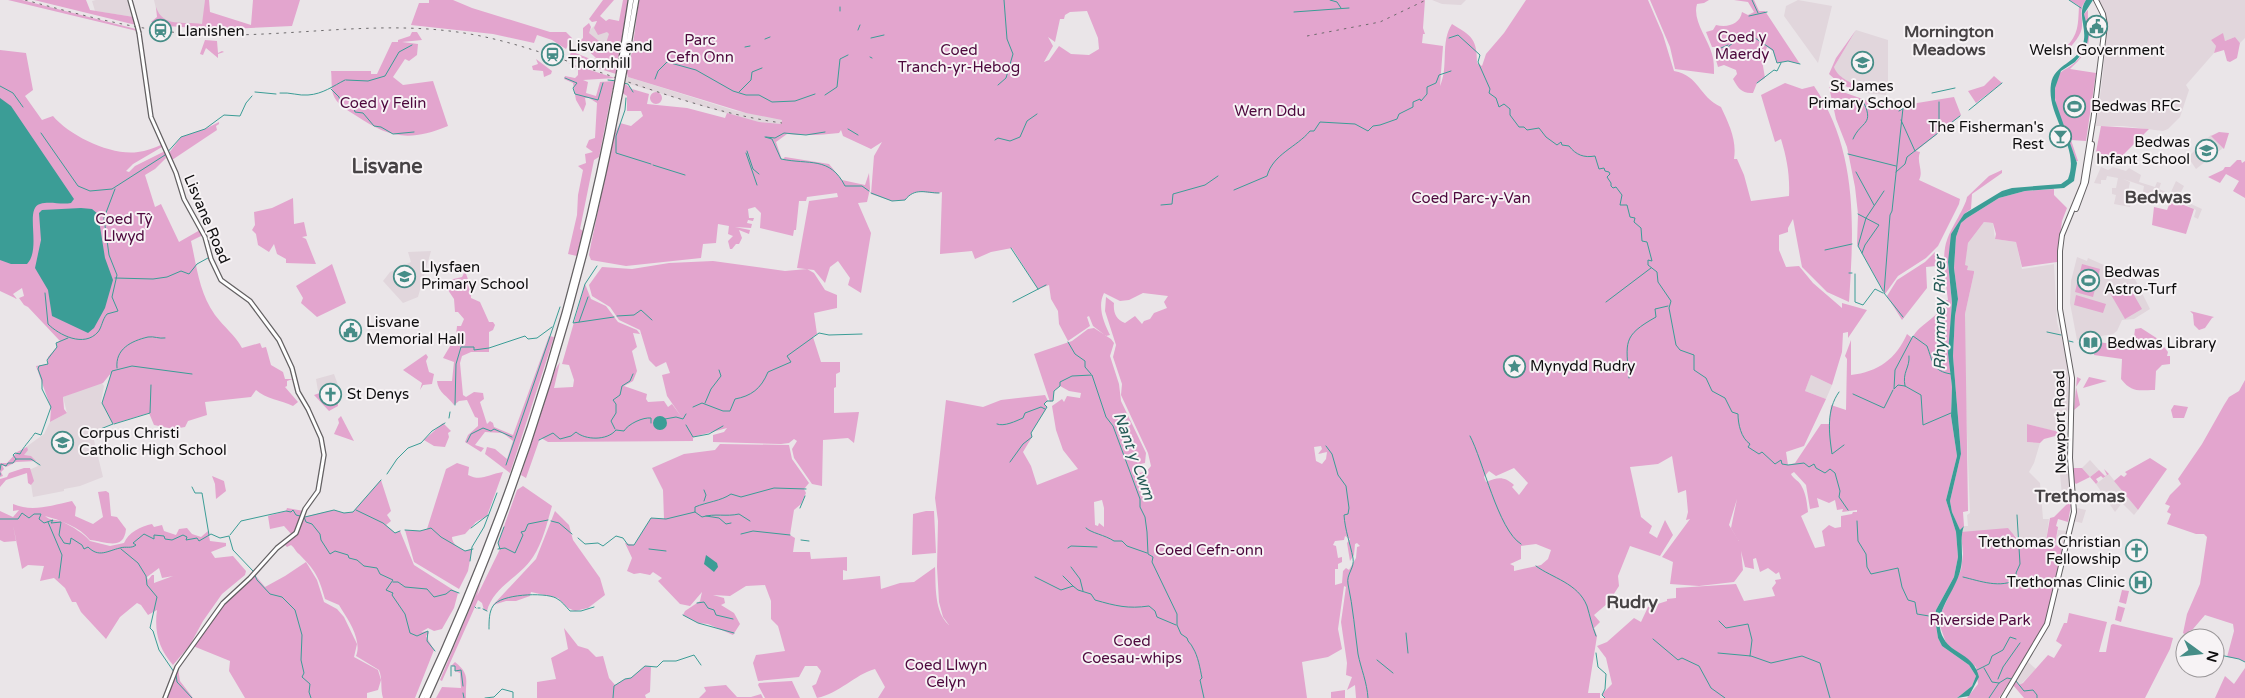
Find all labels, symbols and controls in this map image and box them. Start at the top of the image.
public building icon: Welsh Government [2085,15,2109,39]
station icon: Llanishen [149,19,173,43]
place label: Llanishen [177,22,245,40]
district label: Mornington Meadows [1904,22,1994,60]
park label: Coed y Maerdy [1715,28,1769,63]
park label: Parc Cefn Onn [666,31,734,66]
place label: Lisvane and Thornhill [568,37,652,72]
park label: Coed Tranch-yr-Hebog [898,41,1020,76]
place label: Welsh Government [2029,41,2165,59]
station icon: Lisvane and Thornhill [540,43,564,67]
school or university icon: St James Primary School [1850,51,1874,75]
place label: St James Primary School [1808,77,1916,112]
park label: Coed y Felin [340,94,426,112]
sports icon: Bedwas RFC [2063,94,2087,118]
place label: Bedwas RFC [2091,97,2181,115]
park label: Wern Ddu [1234,102,1306,120]
place label: The Fisherman's Rest [1928,118,2044,153]
bar icon: The Fisherman's Rest [2048,124,2072,148]
place label: Bedwas Infant School [2096,133,2190,168]
school or university icon: Bedwas Infant School [2194,139,2218,163]
district label: Lisvane [351,155,423,179]
street label: Lisvane Road [180,172,234,266]
district label: Bedwas [2125,186,2192,208]
park label: Coed Parc-y-Van [1411,189,1531,207]
park label: Coed Tŷ Llwyd [95,210,153,245]
water label: Rhymney River [1930,254,1950,370]
place label: Llysfaen Primary School [421,258,529,293]
place label: Bedwas Astro-Turf [2104,263,2177,298]
school or university icon: Llysfaen Primary School [393,264,417,288]
sports icon: Bedwas Astro-Turf [2076,269,2100,293]
place label: Lisvane Memorial Hall [366,313,464,348]
public building icon: Lisvane Memorial Hall [338,319,362,343]
library icon: Bedwas Library [2079,331,2103,355]
place label: Bedwas Library [2107,334,2216,352]
place icon: Mynydd Rudry [1502,354,1526,378]
place label: Mynydd Rudry [1530,357,1635,375]
street label: Newport Road [2050,370,2070,474]
church icon: St Denys [319,382,343,406]
place label: St Denys [347,385,409,403]
water label: Nant y Cwm [1109,409,1159,503]
place label: Corpus Christi Catholic High School [79,424,227,459]
school or university icon: Corpus Christi Catholic High School [51,430,75,454]
district label: Trethomas [2034,485,2126,507]
place label: Trethomas Christian Fellowship [1978,533,2121,568]
church icon: Trethomas Christian Fellowship [2125,539,2149,563]
park label: Coed Cefn-onn [1155,541,1263,559]
hospital icon: Trethomas Clinic [2129,570,2153,594]
place label: Trethomas Clinic [2007,573,2125,591]
district label: Rudry [1606,591,1658,613]
park label: Riverside Park [1929,611,2031,629]
north arrow [2175,628,2225,678]
park label: Coed Coesau-whips [1082,632,1182,667]
text: N [2202,649,2222,664]
park label: Coed Llwyn Celyn [905,656,987,691]

